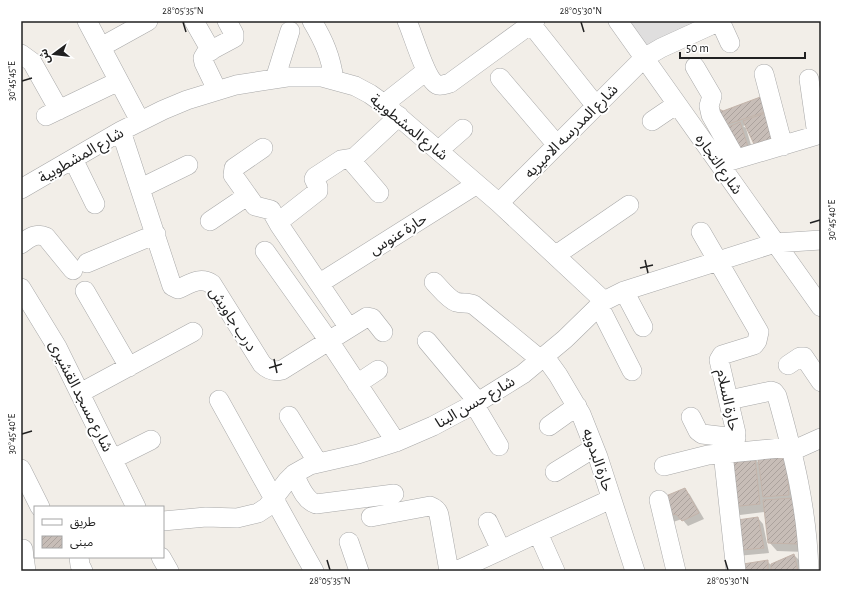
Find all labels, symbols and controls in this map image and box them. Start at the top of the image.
text: 28°05'35"N [162,6,204,16]
text: 28°05'30"N [560,6,602,16]
north arrow [34,34,74,74]
scale bar [680,34,805,60]
text: 50 m [686,42,709,54]
text: ش [38,47,53,65]
text: 30°45'45"E [7,61,17,101]
street label: شارع المدرسه الاميريه [522,82,624,184]
street label: شارع المشطوبية [364,92,451,166]
street label: شارع المشطوبية [36,125,128,189]
street label: شارع التجاره [689,131,745,200]
text: 30°45'40"E [827,199,837,240]
street label: حارة عنوس [367,211,430,259]
street label: درب جاويش [205,284,259,355]
street label: شارع مسجد القشيرى [42,338,115,456]
street label: حارة السلام [711,368,741,433]
street label: شارع حسن البنا [433,374,520,435]
text: 30°45'40"E [7,413,17,454]
street label: حارة البدويه [579,427,615,494]
legend [34,506,164,558]
text: طريق [70,516,96,530]
text: مبنى [70,536,93,549]
text: 28°05'35"N [309,576,351,586]
text: 28°05'30"N [707,576,749,586]

